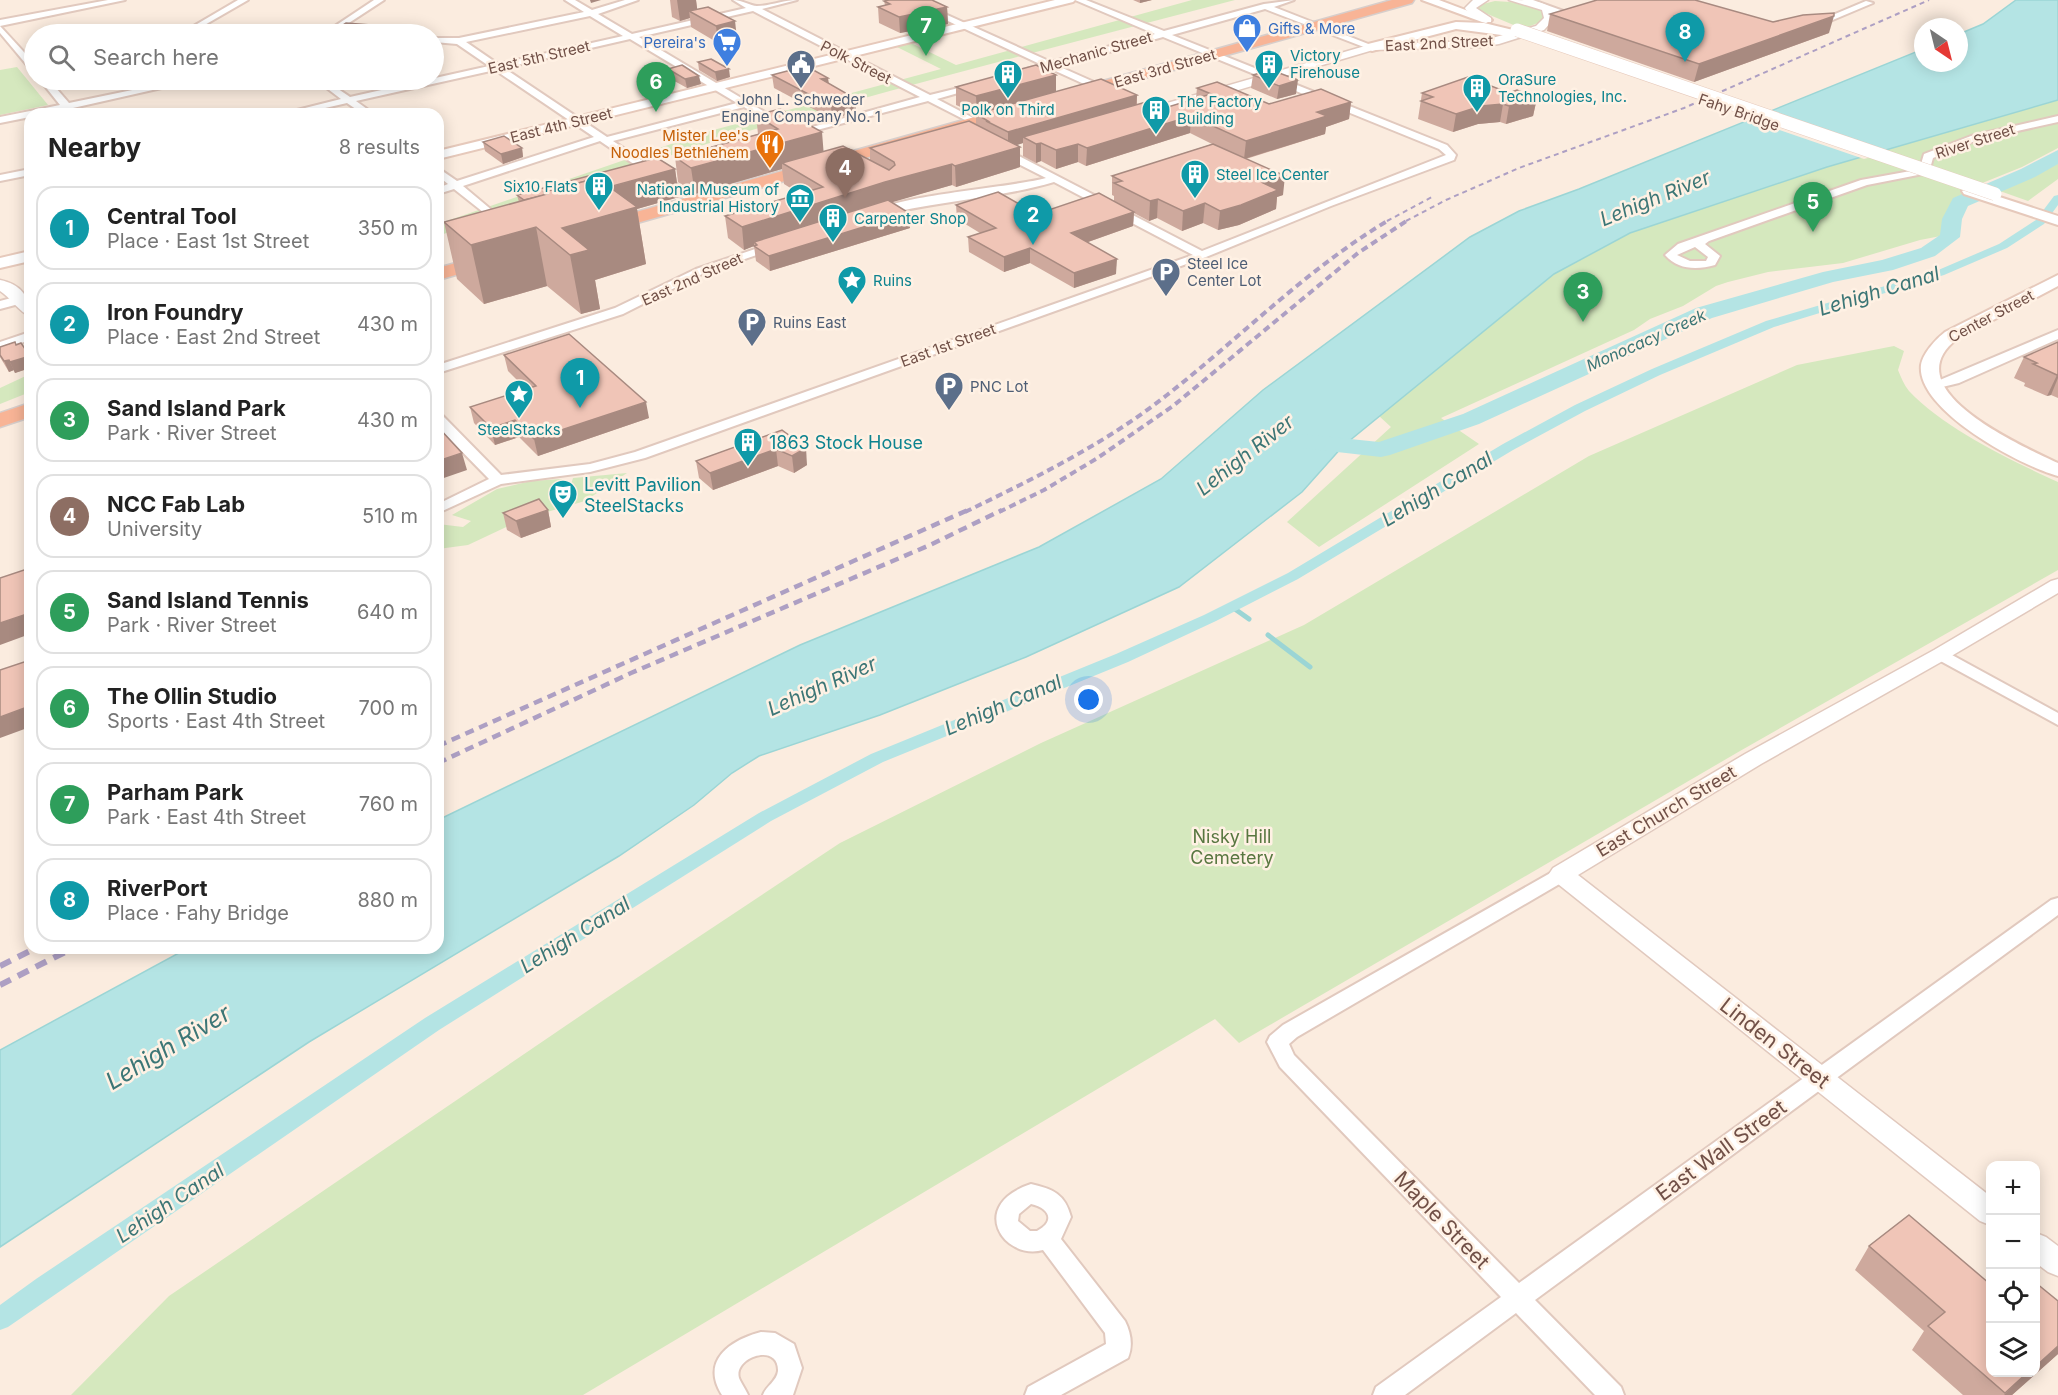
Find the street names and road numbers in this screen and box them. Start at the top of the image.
street label: Mechanic Street [1038,27,1154,77]
street label: East 2nd Street [1384,31,1494,55]
street label: East 5th Street [486,36,592,78]
street label: Polk Street [817,36,895,88]
street label: East 3rd Street [1112,44,1218,92]
street label: Fahy Bridge [1696,89,1782,135]
street label: East 4th Street [508,103,614,147]
street label: River Street [1933,119,2017,163]
street label: East 2nd Street [639,248,745,310]
street label: Center Street [1945,285,2037,347]
street label: East 1st Street [898,319,998,371]
street label: East Church Street [1592,761,1740,861]
street label: Linden Street [1715,993,1835,1094]
street label: East Wall Street [1651,1094,1791,1206]
street label: Maple Street [1389,1166,1495,1274]

